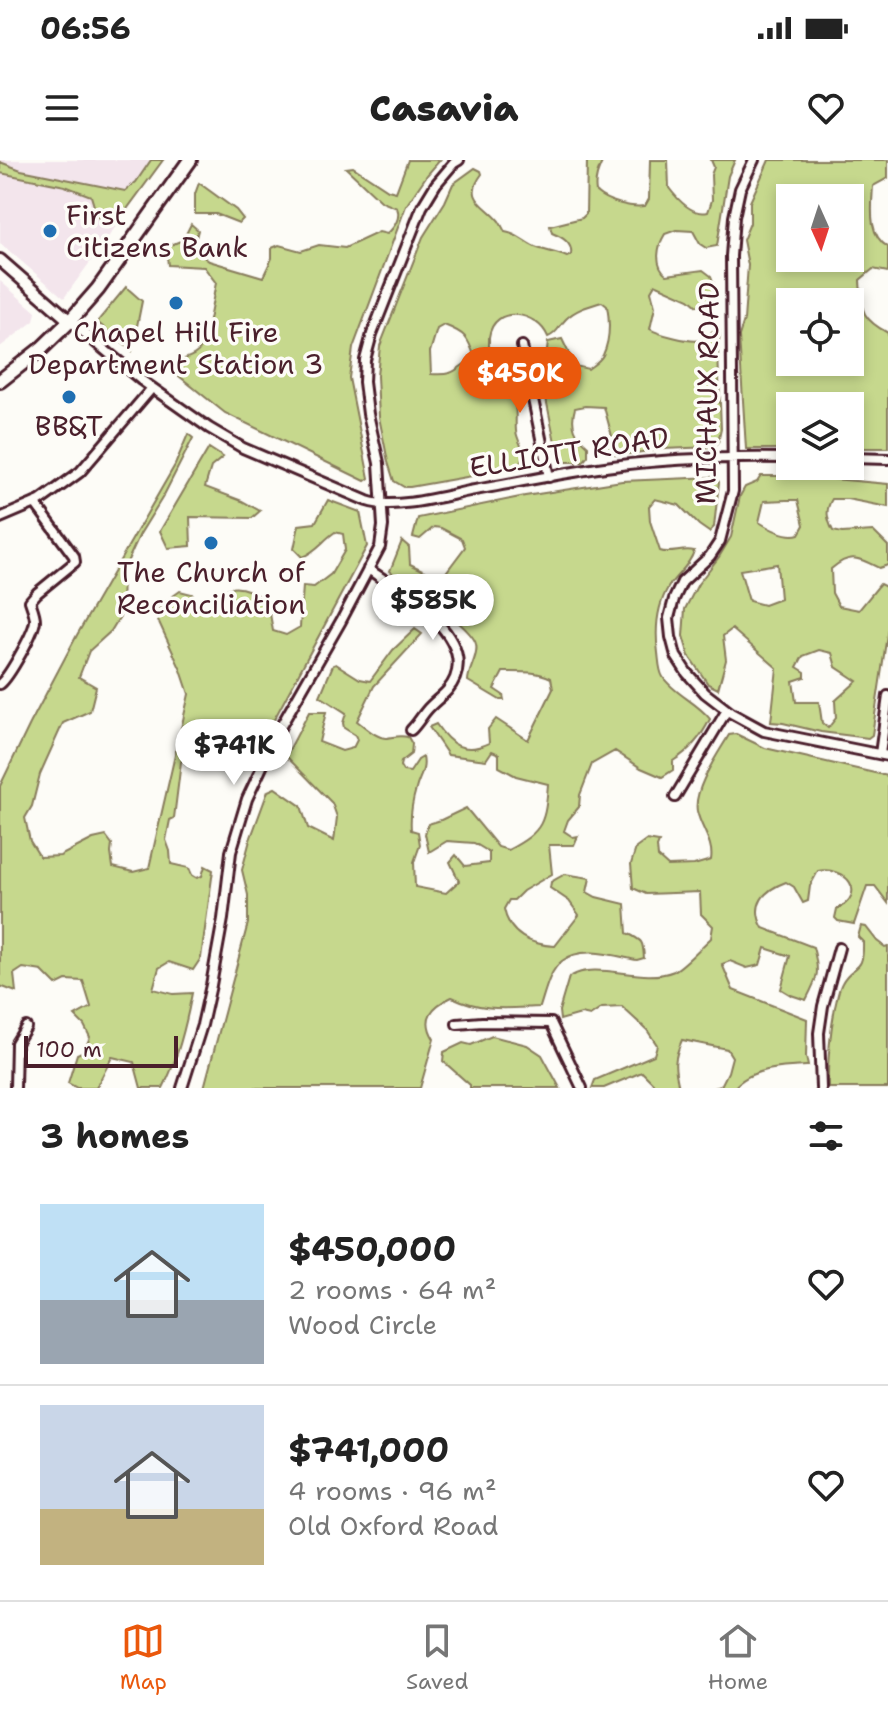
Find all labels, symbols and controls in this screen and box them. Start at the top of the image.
text: 06:56 [40,8,131,49]
text: Casavia [369,84,519,133]
icon: menu [40,86,84,130]
icon: heart [804,86,848,130]
north arrow [776,184,864,272]
map controls [776,184,864,480]
place label: First Citizens Bank [66,196,248,266]
marker: First Citizens Bank [41,222,59,240]
street label: MICHAUX ROAD [686,281,728,505]
button: locate [776,288,864,376]
marker: Chapel Hill Fire Department Station 3 [167,294,185,312]
place label: Chapel Hill Fire Department Station 3 [28,313,324,383]
pin: $450K [464,347,576,415]
text: $450K [476,355,564,390]
marker: BB&T [60,388,78,406]
button: layers [776,392,864,480]
place label: BB&T [35,407,103,445]
street label: ELLIOTT ROAD [467,417,671,487]
marker: The Church of Reconciliation [202,534,220,552]
place label: The Church of Reconciliation [117,553,306,623]
pin: $585K [377,574,489,642]
text: $585K [390,582,476,617]
pin: $741K [178,719,290,787]
text: $741K [193,727,275,762]
scale bar [24,1032,178,1068]
text: 100 m [36,1035,102,1064]
text: 3 homes [40,1113,189,1159]
icon: filters [804,1114,848,1158]
text: $450,000 [288,1226,456,1272]
icon: home [104,1236,200,1332]
icon: heart [804,1262,848,1306]
text: 2 rooms · 64 m² [288,1272,496,1307]
text: Wood Circle [288,1307,437,1342]
text: $741,000 [288,1427,449,1473]
icon: home [104,1437,200,1533]
icon: heart [804,1463,848,1507]
text: 4 rooms · 96 m² [288,1473,497,1508]
text: Old Oxford Road [288,1508,498,1543]
tab: Map [120,1619,167,1696]
tab: Saved [406,1619,469,1696]
tab: Home [708,1619,768,1696]

